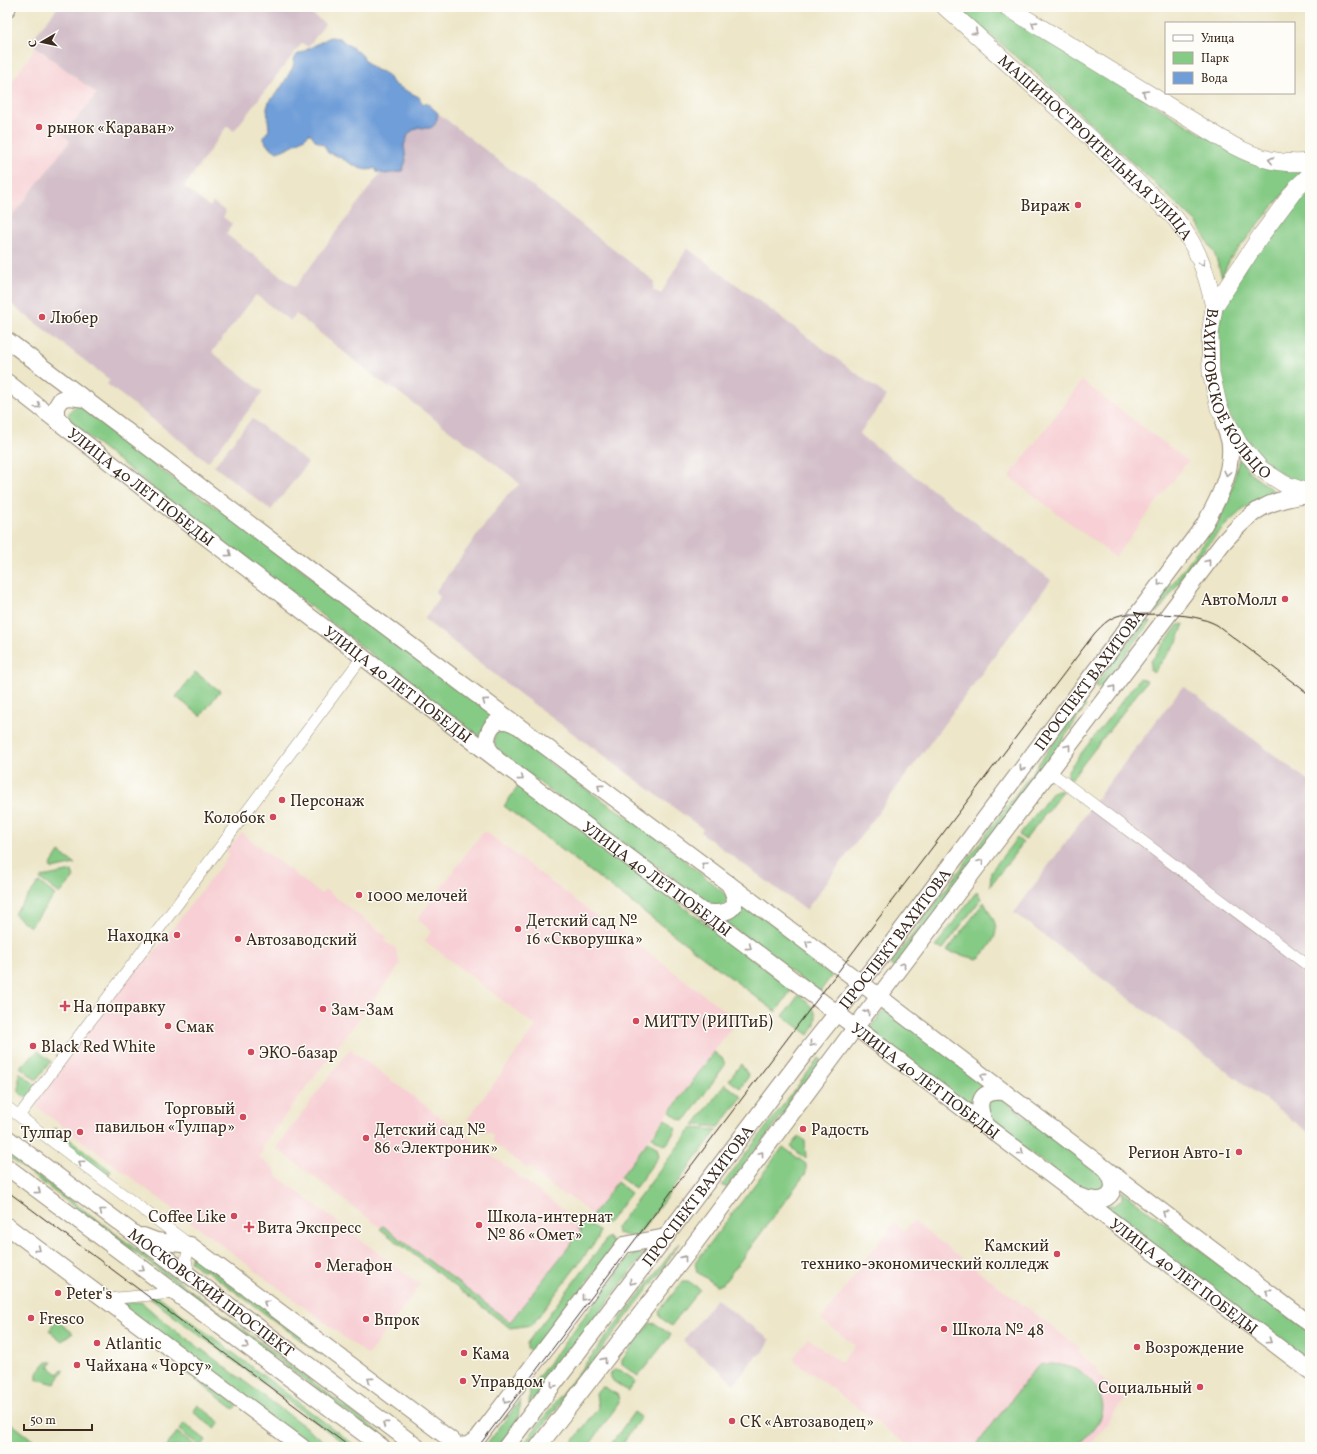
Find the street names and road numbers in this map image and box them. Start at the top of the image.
street label: МАШИНОСТРОИТЕЛЬНАЯ УЛИЦА [992,51,1197,245]
street label: ВАХИТОВСКОЕ КОЛЬЦО [1196,307,1275,486]
street label: УЛИЦА 40 ЛЕТ ПОБЕДЫ [62,424,218,552]
street label: ПРОСПЕКТ ВАХИТОВА [1030,605,1151,756]
street label: УЛИЦА 40 ЛЕТ ПОБЕДЫ [318,622,475,749]
street label: УЛИЦА 40 ЛЕТ ПОБЕДЫ [577,817,735,943]
street label: ПРОСПЕКТ ВАХИТОВА [835,864,957,1015]
street label: УЛИЦА 40 ЛЕТ ПОБЕДЫ [846,1019,1003,1145]
street label: ПРОСПЕКТ ВАХИТОВА [638,1121,760,1272]
street label: УЛИЦА 40 ЛЕТ ПОБЕДЫ [1104,1214,1262,1341]
street label: МОСКОВСКИЙ ПРОСПЕКТ [123,1224,298,1363]

